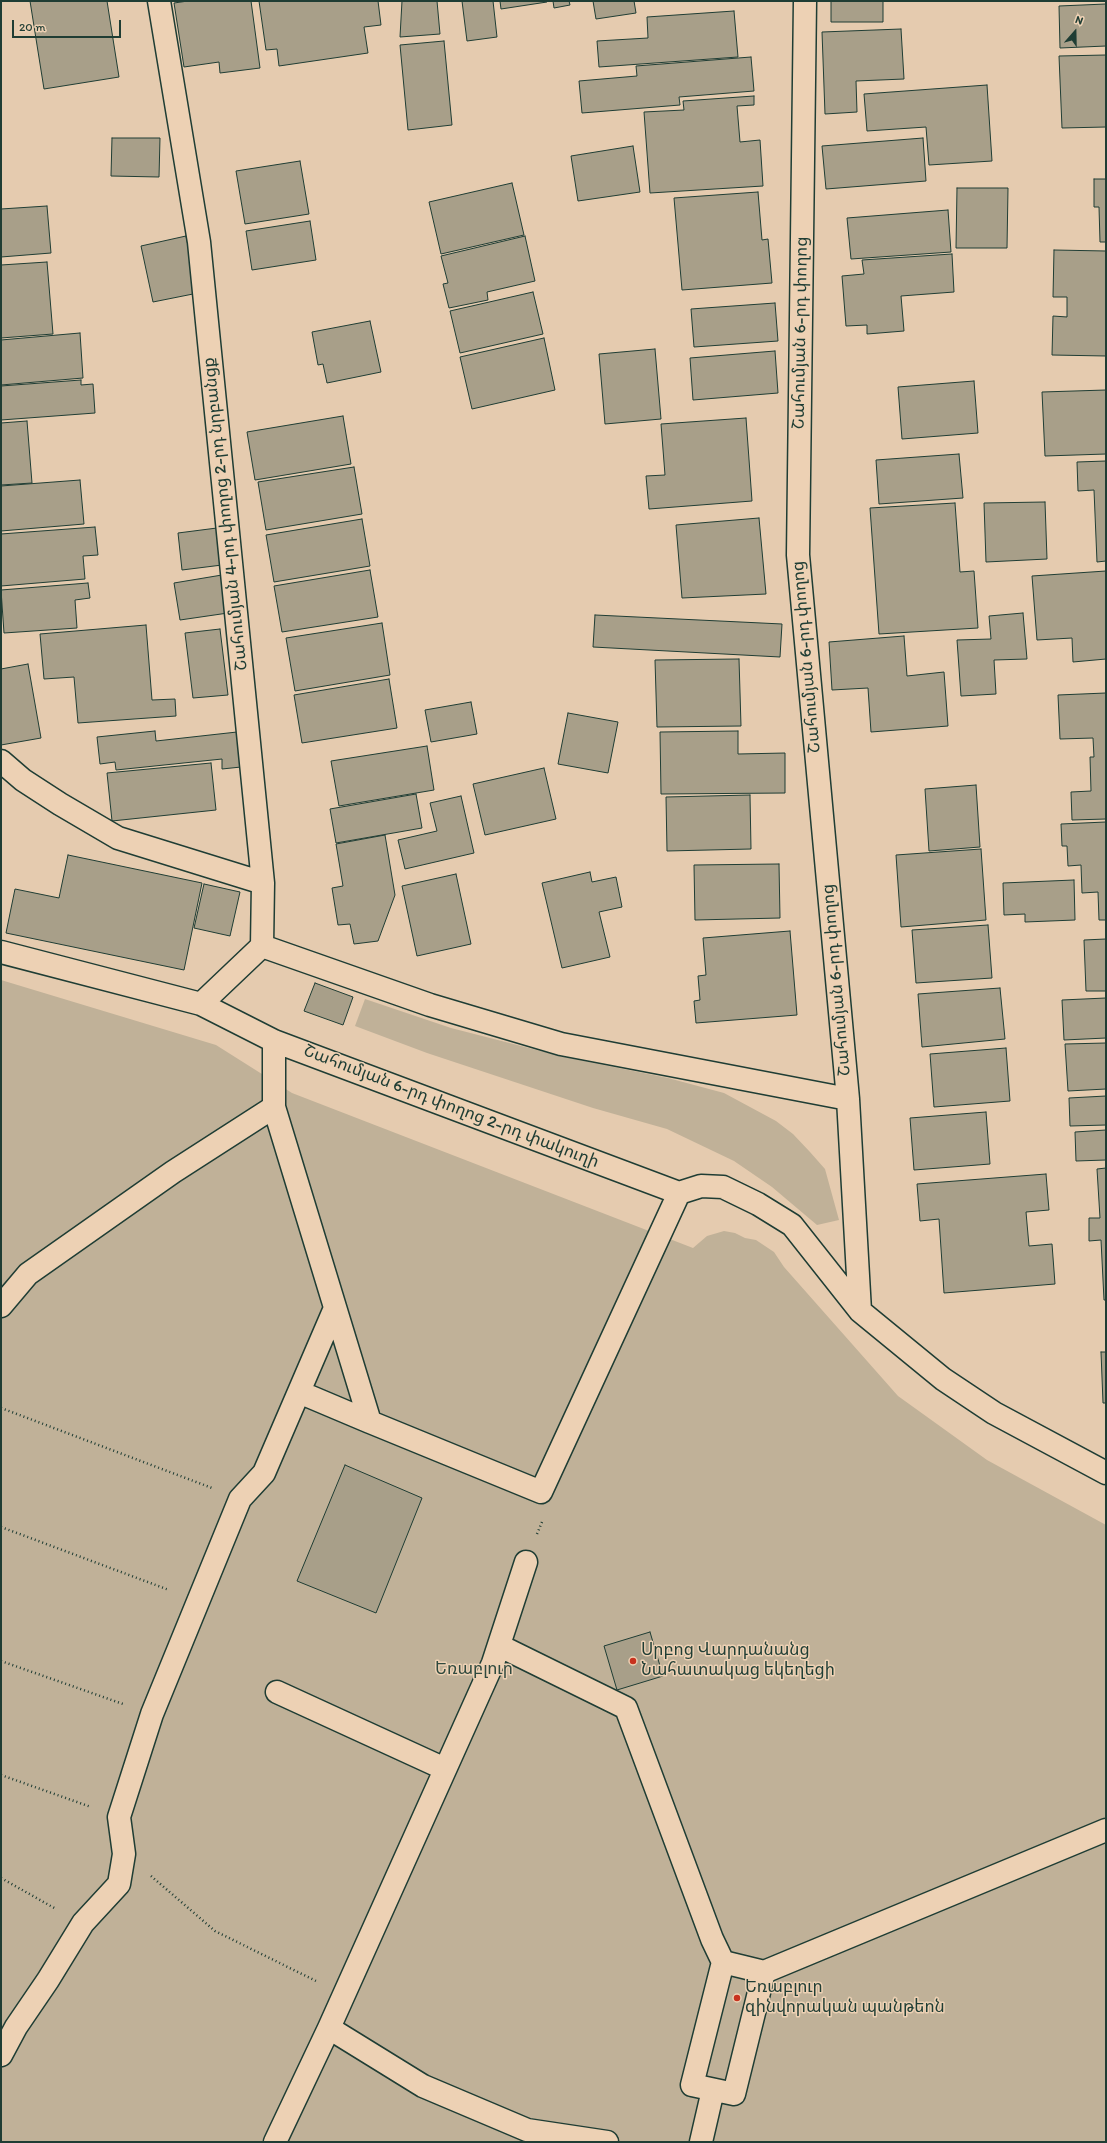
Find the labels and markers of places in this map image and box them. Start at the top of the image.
place label: Սրբոց Վարդանանց Նահատակաց եկեղեցի [641,1641,835,1681]
marker: Սրբոց Վարդանանց Նահատակաց եկեղեցի [628,1656,638,1666]
place label: Եռաբլուր զինվորական պանթեոն [745,1978,945,2018]
marker: Եռաբլուր զինվորական պանթեոն [732,1993,742,2003]

